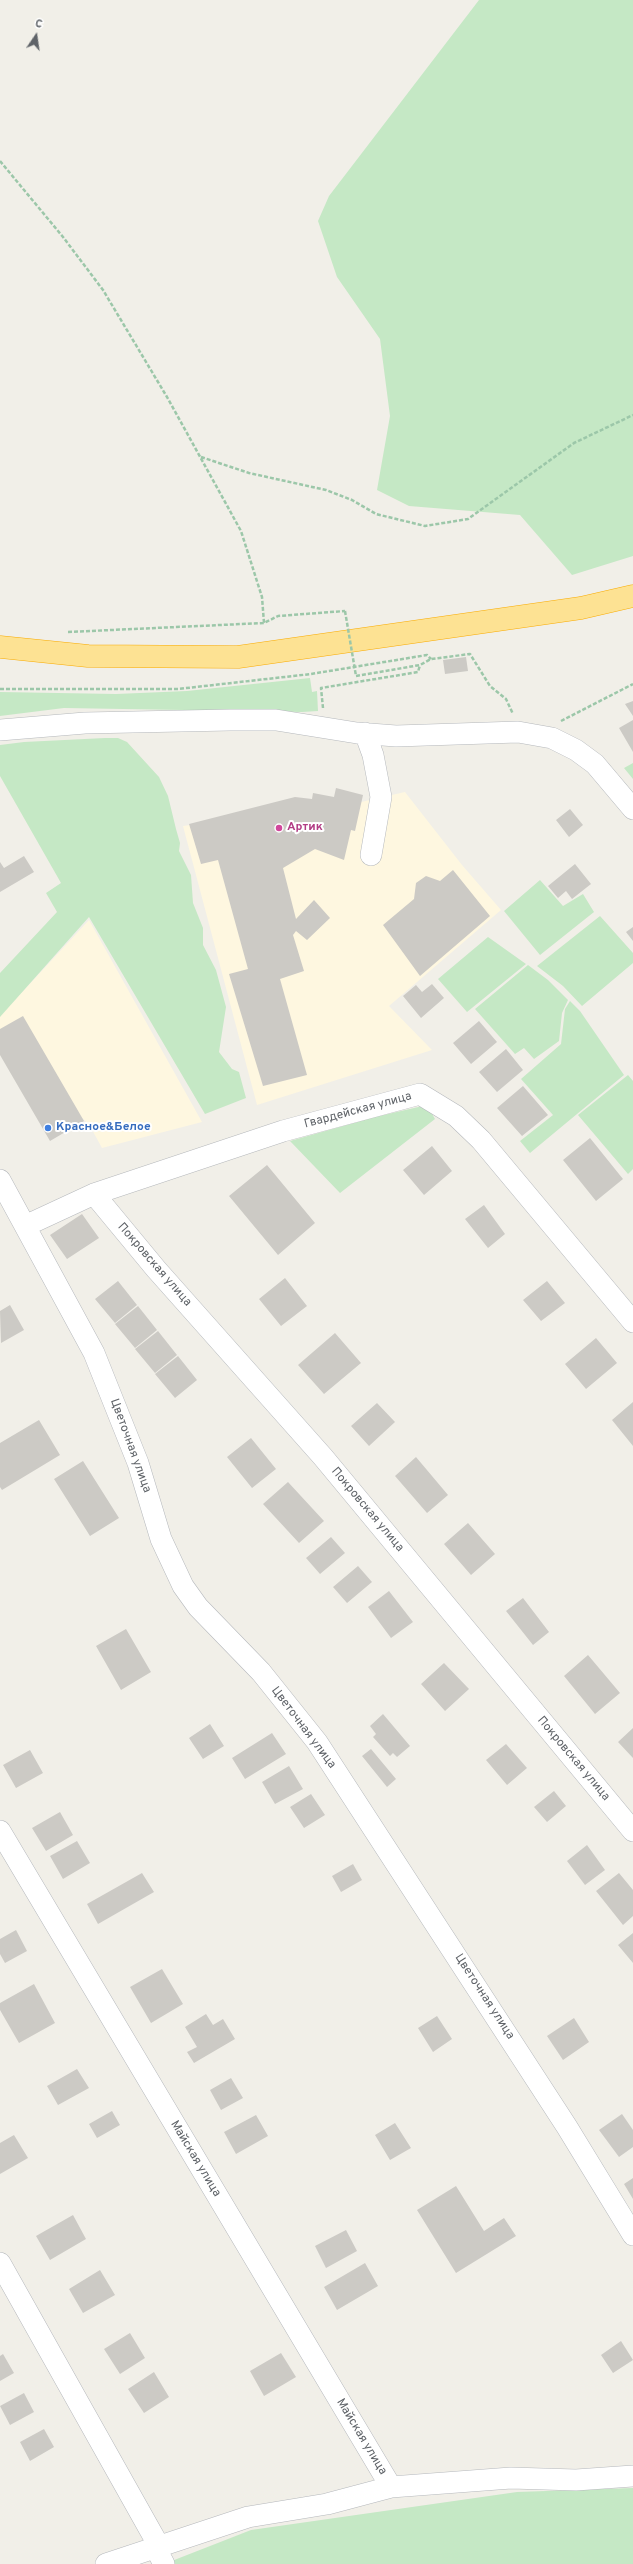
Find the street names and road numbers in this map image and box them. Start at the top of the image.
street label: Гвардейская улица [303,1090,413,1132]
street label: Покровская улица [114,1220,194,1310]
street label: Цветочная улица [106,1397,154,1495]
street label: Покровская улица [328,1465,406,1555]
street label: Цветочная улица [268,1684,338,1772]
street label: Покровская улица [534,1714,612,1804]
street label: Цветочная улица [451,1952,517,2042]
street label: Майская улица [167,2118,223,2200]
street label: Майская улица [333,2396,389,2478]

